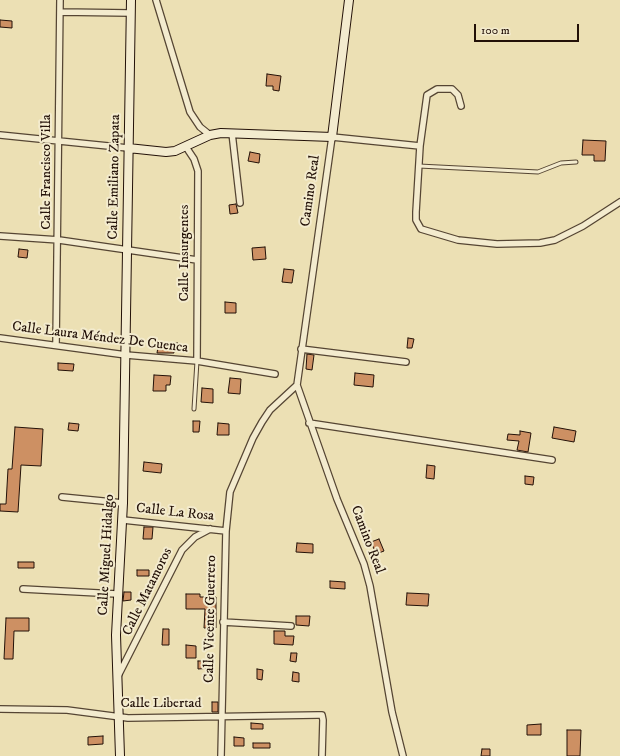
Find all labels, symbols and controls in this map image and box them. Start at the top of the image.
scale bar [476,16,581,42]
text: 100 m [481,23,510,38]
street label: Calle Francisco Villa [39,114,55,230]
street label: Calle Emiliano Zapata [106,114,124,240]
street label: Camino Real [298,154,324,228]
street label: Calle Insurgentes [177,205,193,301]
street label: Calle Laura Méndez De Cuenca [11,319,189,357]
street label: Calle Miguel Hidalgo [95,494,119,616]
street label: Calle La Rosa [135,501,215,525]
street label: Camino Real [346,504,388,576]
street label: Calle Matamoros [120,545,176,639]
street label: Calle Vicente Guerrero [201,555,221,683]
street label: Calle Libertad [120,696,202,712]

